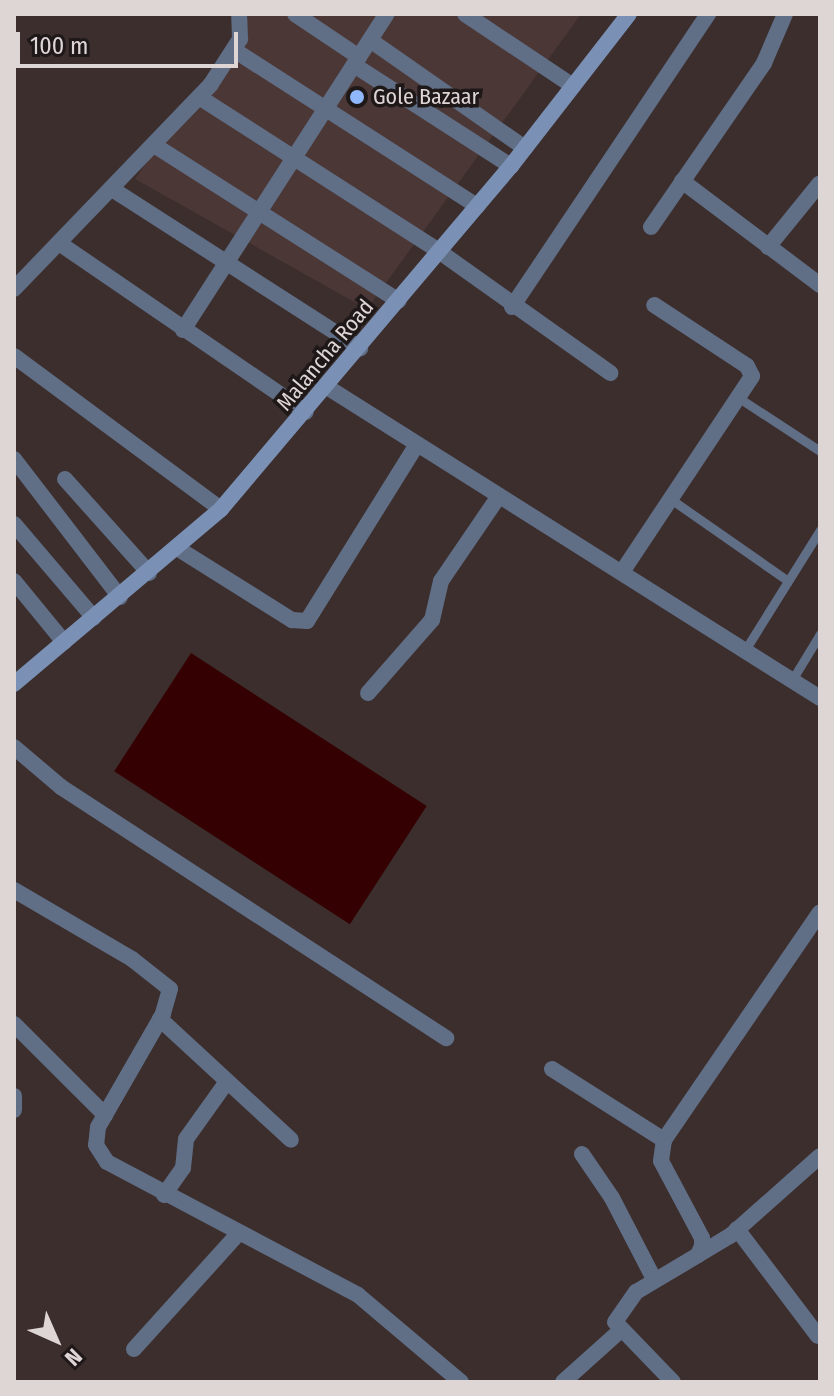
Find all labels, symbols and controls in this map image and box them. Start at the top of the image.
scale bar [20,16,242,66]
text: 100 m [30,32,88,60]
place label: Gole Bazaar [373,84,479,110]
marker: Gole Bazaar [348,88,366,106]
street label: Malancha Road [271,294,379,416]
north arrow [16,1300,96,1380]
text: N [59,1343,88,1372]

